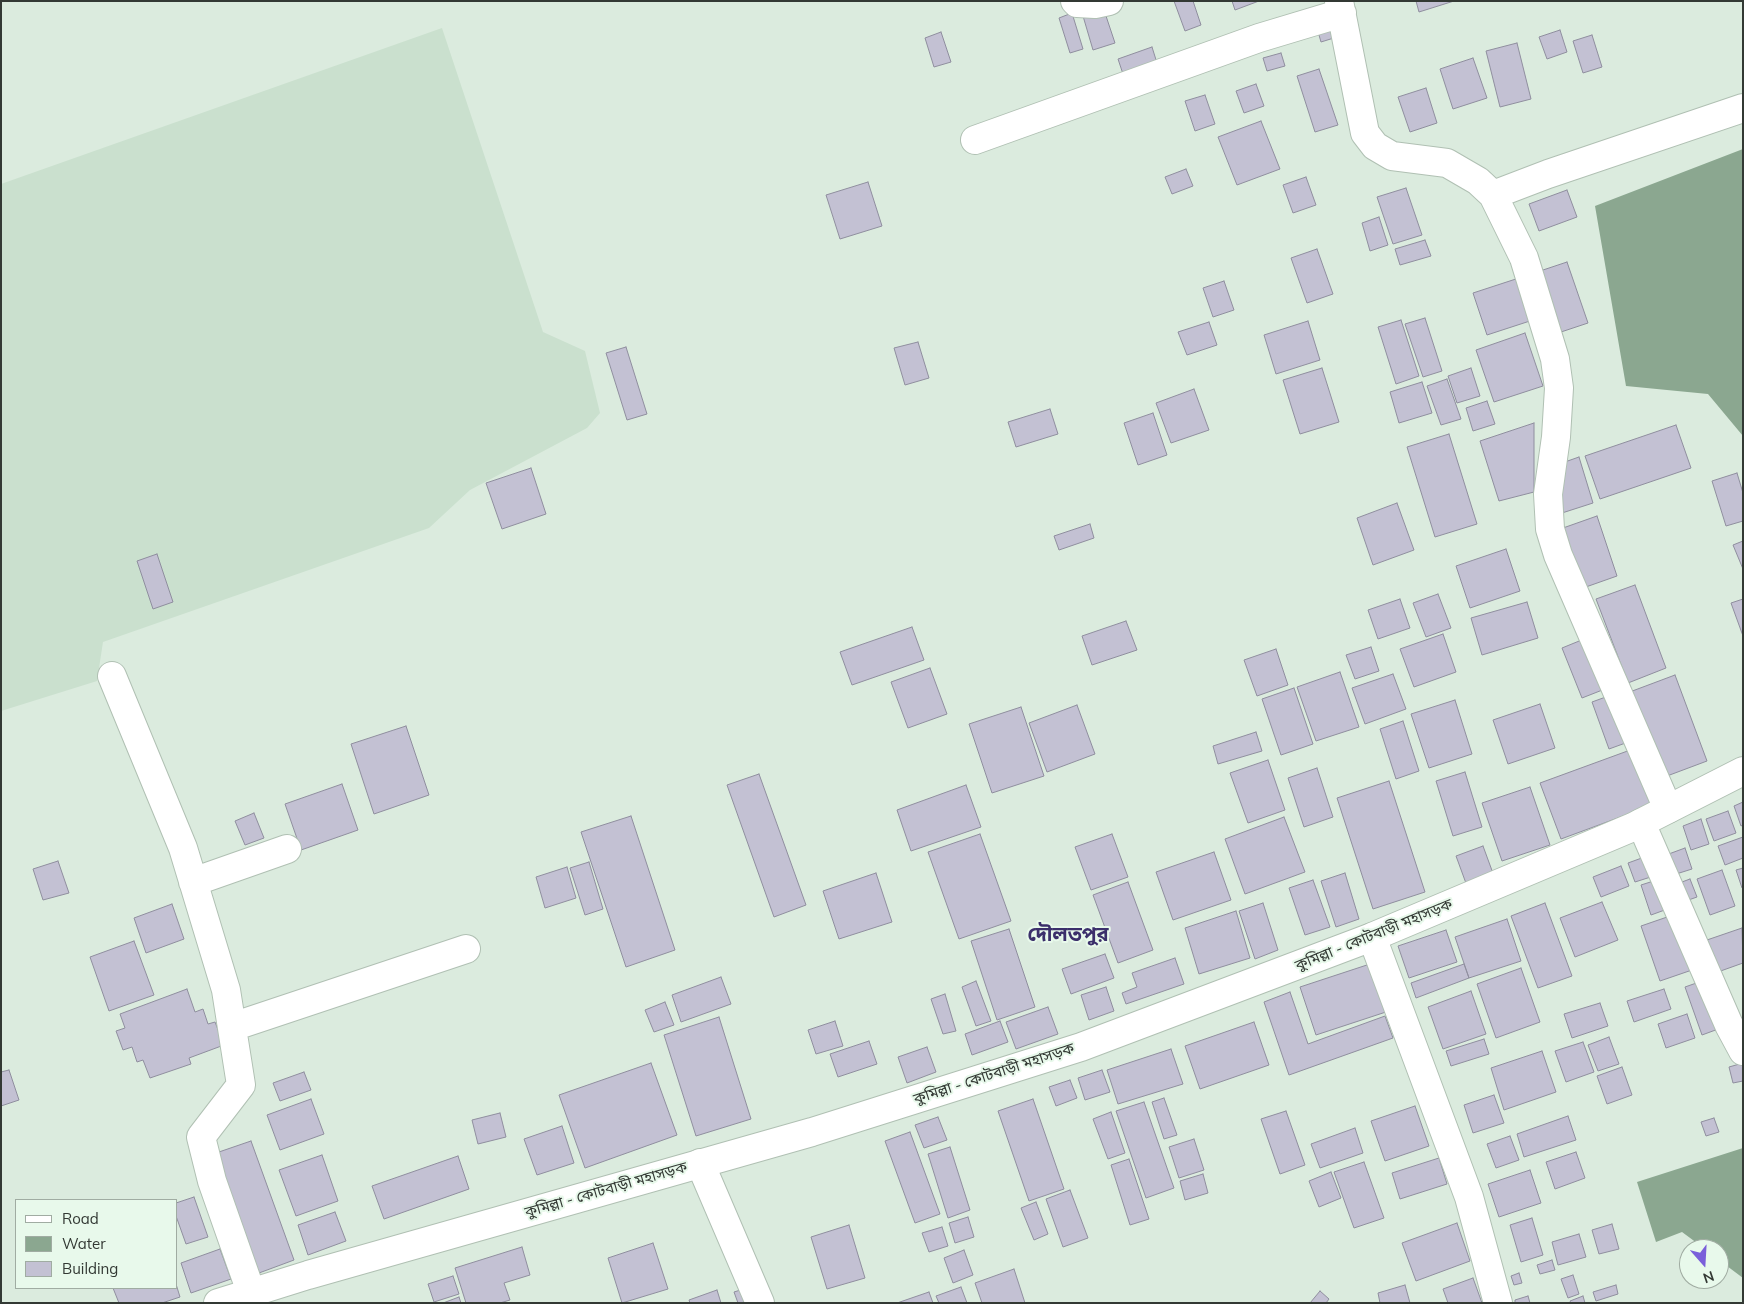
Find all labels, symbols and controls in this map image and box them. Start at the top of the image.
street label: কুমিল্লা - কোটবাড়ী মহাসড়ক [1293,895,1455,975]
district label: দৌলতপুর [1027,923,1109,947]
street label: কুমিল্লা - কোটবাড়ী মহাসড়ক [911,1039,1077,1109]
street label: কুমিল্লা - কোটবাড়ী মহাসড়ক [523,1158,689,1222]
legend [15,1199,178,1289]
text: Road [62,1209,99,1228]
text: Water [62,1234,106,1253]
north arrow [1679,1239,1729,1289]
text: Building [62,1259,118,1278]
text: N [1701,1267,1716,1287]

